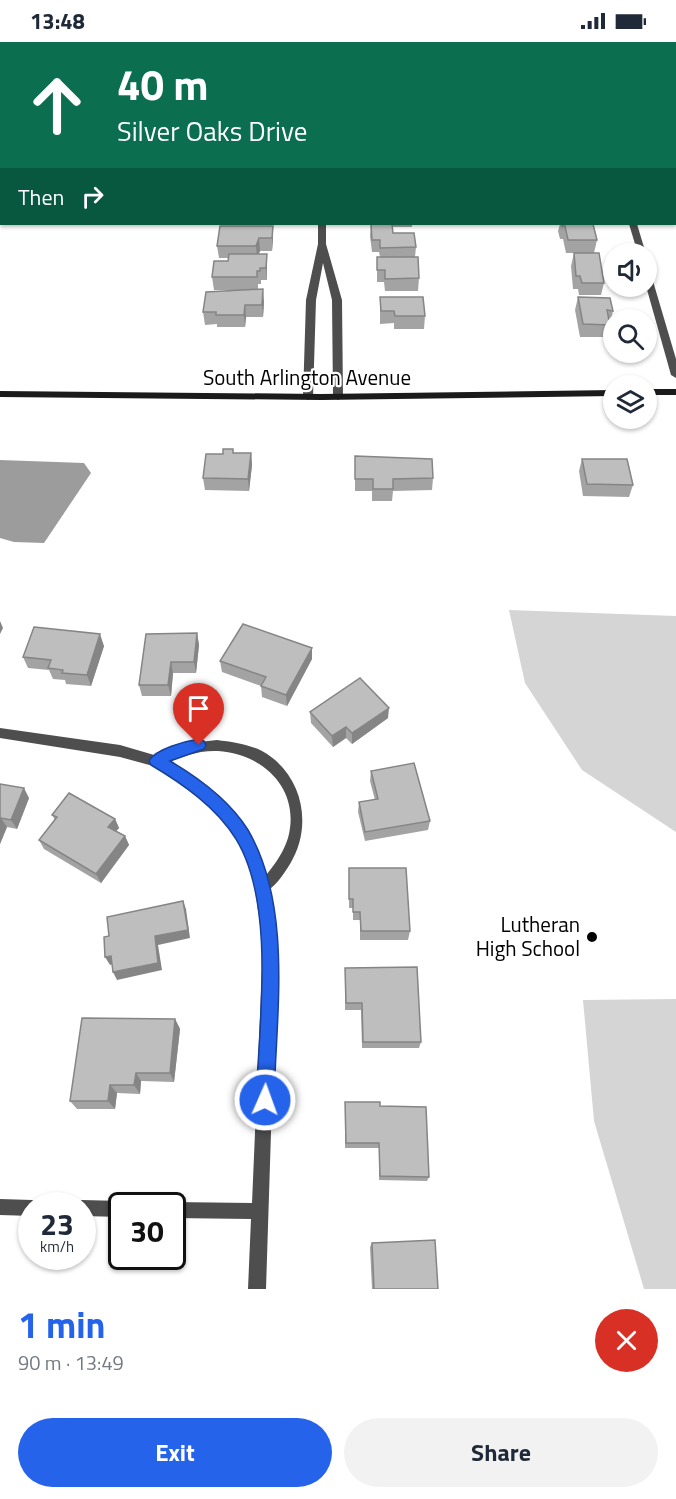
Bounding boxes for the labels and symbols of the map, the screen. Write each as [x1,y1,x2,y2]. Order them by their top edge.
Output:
street label: South Arlington Avenue [203,361,411,393]
pin [173,683,224,745]
place label: Lutheran High School [476,908,580,964]
marker: Lutheran High School [585,930,599,944]
position arrow [233,1068,297,1132]
speed limit sign: 30 [108,1192,186,1270]

